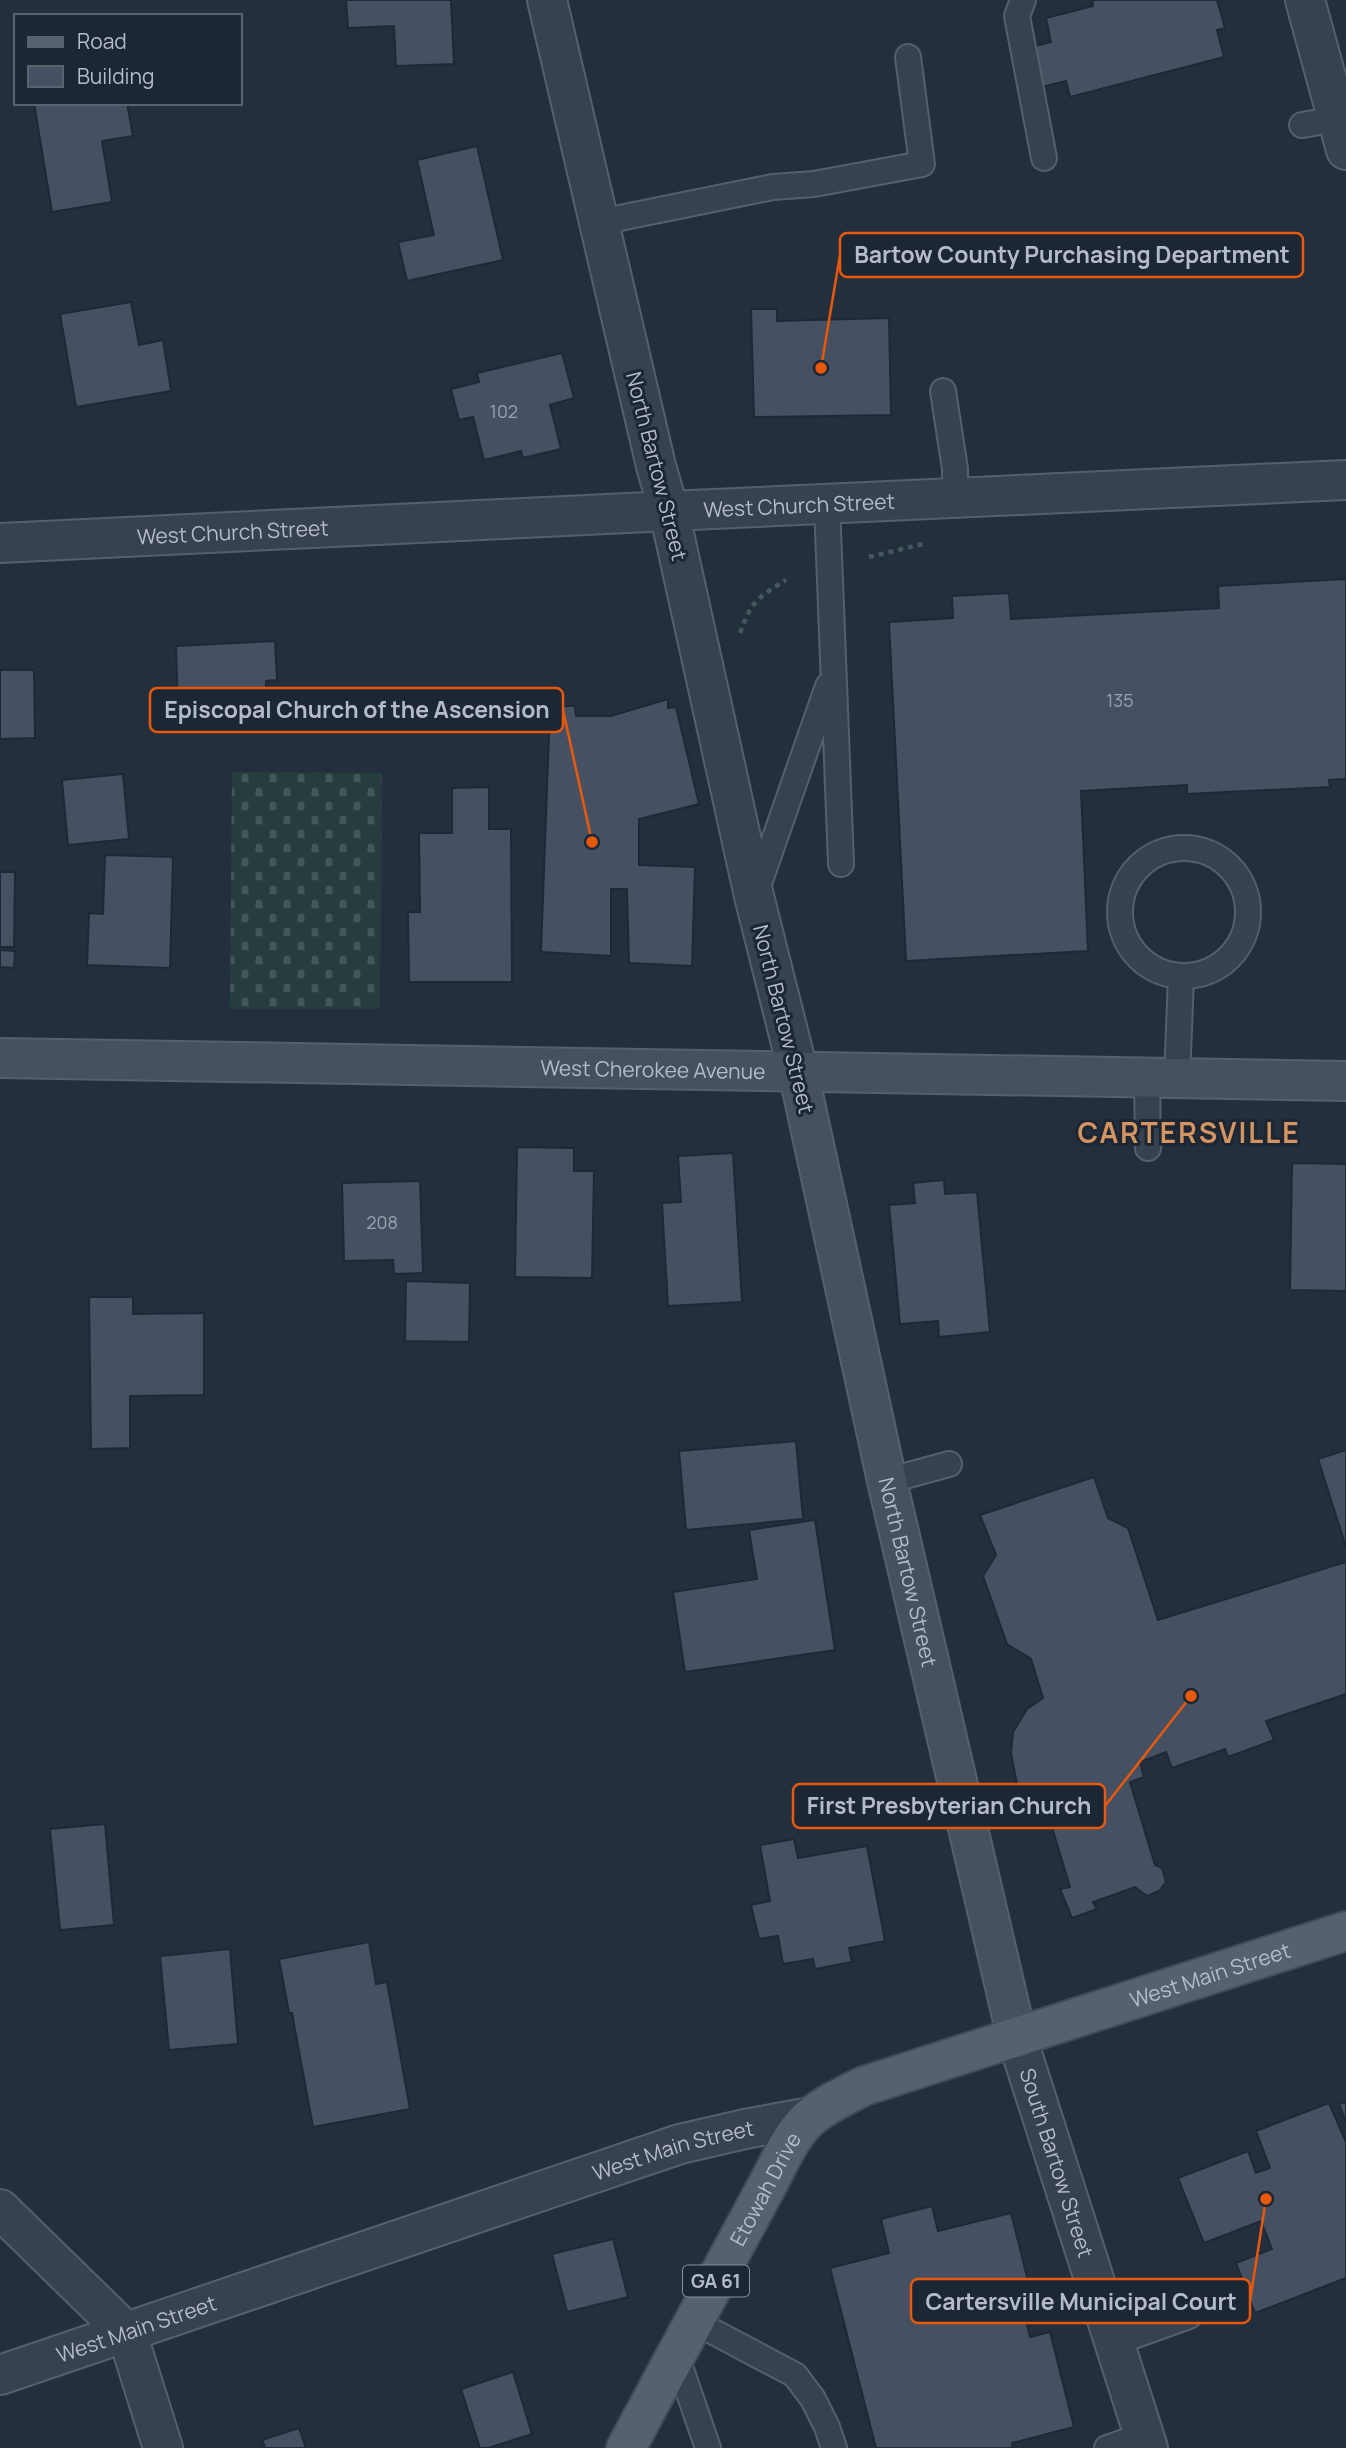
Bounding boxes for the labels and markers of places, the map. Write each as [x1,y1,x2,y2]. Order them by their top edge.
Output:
callout: Bartow County Purchasing Department [840,233,1303,277]
callout: Episcopal Church of the Ascension [150,688,563,732]
callout: First Presbyterian Church [793,1784,1105,1828]
callout: Cartersville Municipal Court [911,2279,1250,2323]

